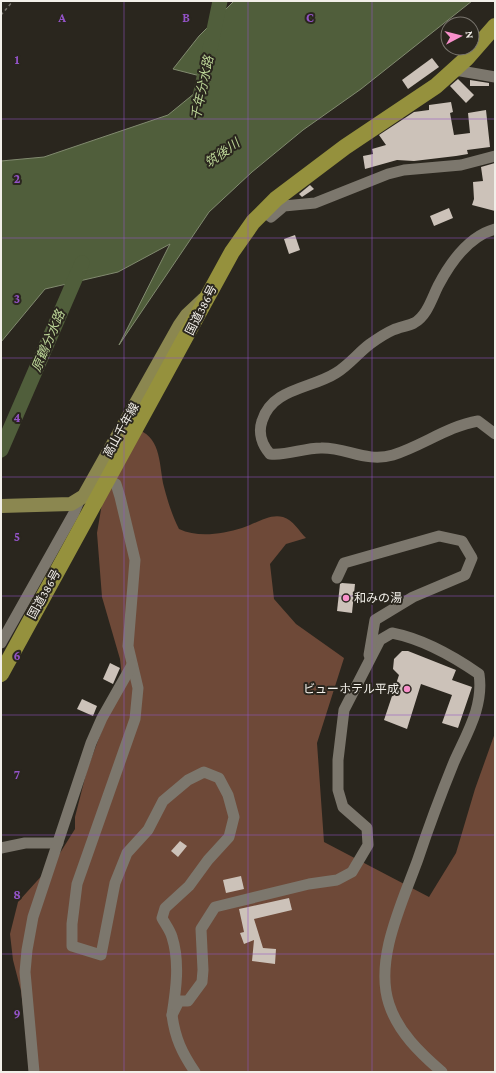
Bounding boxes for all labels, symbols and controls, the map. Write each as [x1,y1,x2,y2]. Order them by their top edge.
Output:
text: A [57,10,66,25]
text: B [182,10,190,25]
text: C [306,10,314,25]
north arrow [440,16,480,56]
text: N [464,30,476,40]
text: 1 [15,52,20,67]
water label: 千年分水路 [188,54,216,121]
water label: 筑後川 [202,134,244,171]
text: 2 [14,171,21,186]
street label: 国道386号 [182,283,220,337]
text: 3 [14,291,20,306]
water label: 原鶴分水路 [28,307,68,374]
street label: 高山千年線 [100,400,142,460]
text: 4 [13,410,21,425]
text: 5 [14,529,20,544]
street label: 国道386号 [25,567,63,621]
place label: 和みの湯 [354,591,402,605]
marker: 和みの湯 [341,593,351,603]
text: 6 [13,648,21,663]
place label: ビューホテル平成 [303,682,399,696]
marker: ビューホテル平成 [402,684,412,694]
text: 7 [14,767,20,782]
text: 8 [13,887,21,902]
text: 9 [13,1006,21,1021]

